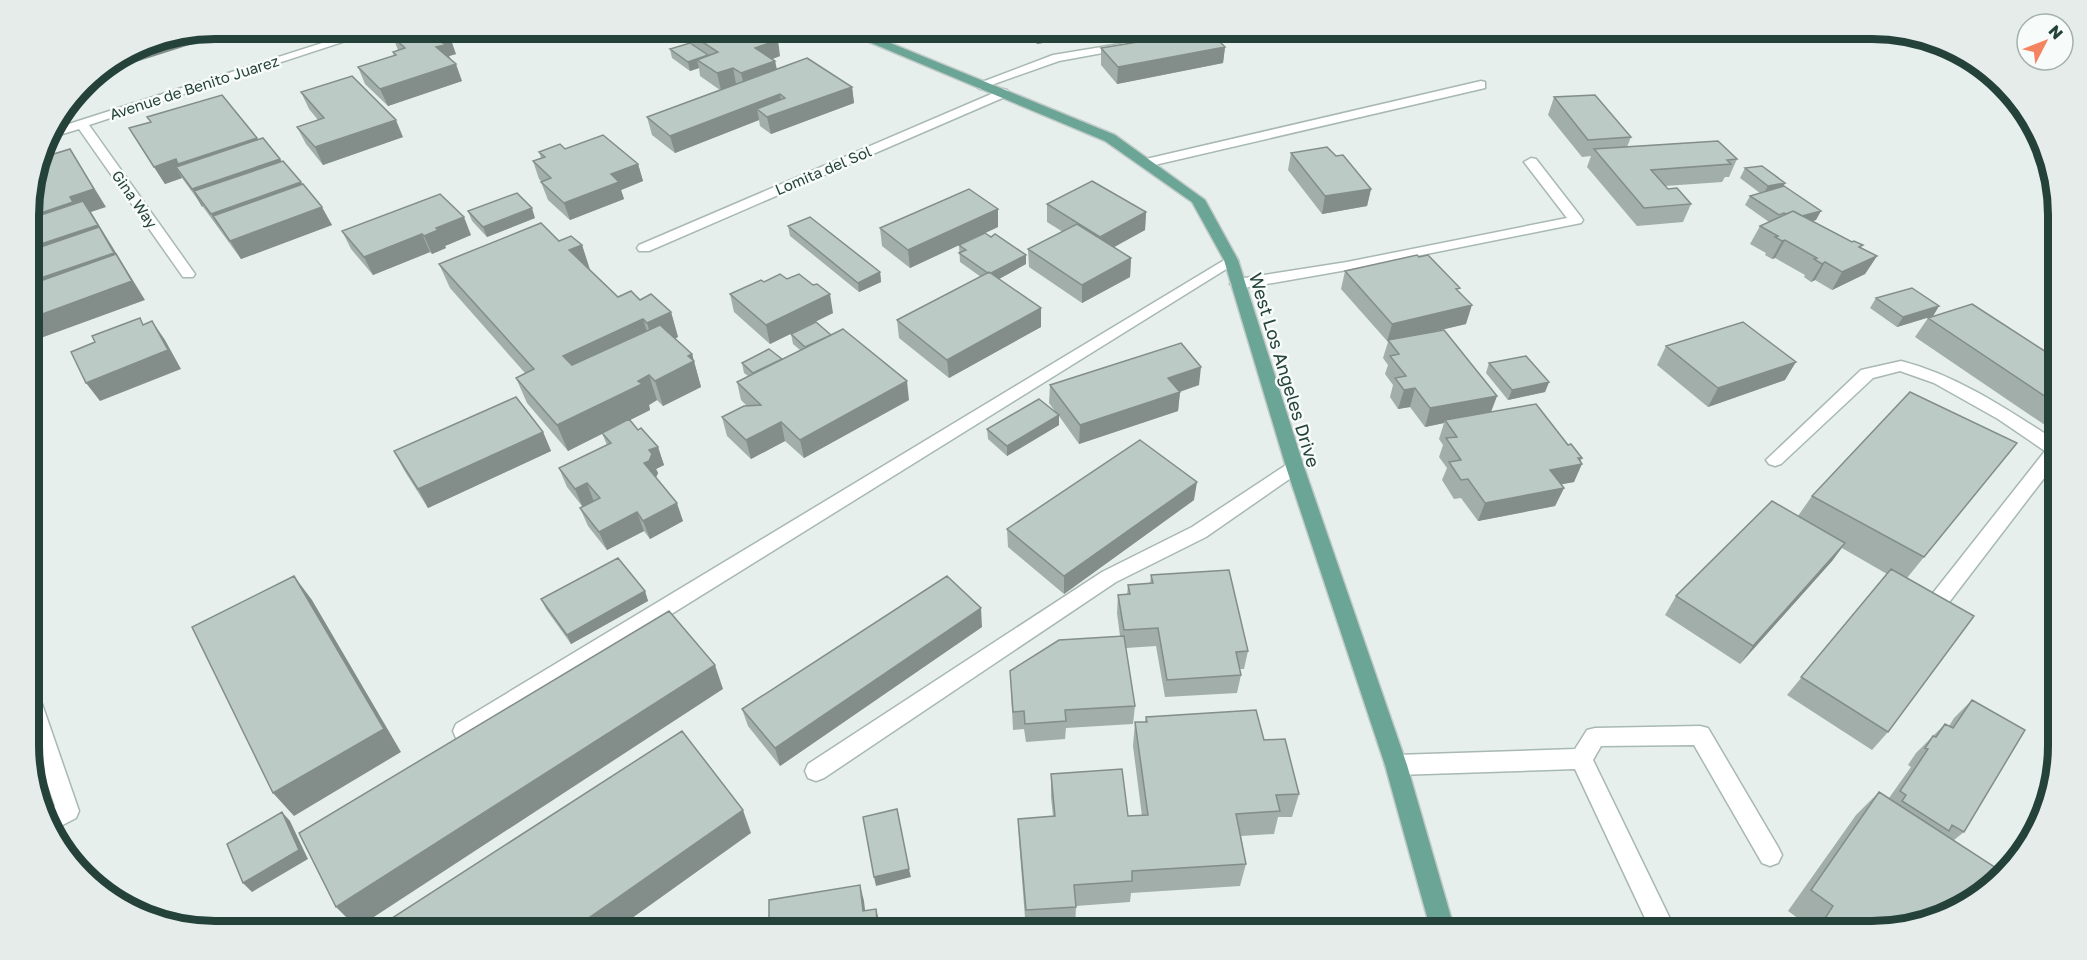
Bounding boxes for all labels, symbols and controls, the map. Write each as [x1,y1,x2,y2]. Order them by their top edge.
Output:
north arrow [2015,12,2075,72]
text: N [2045,21,2068,43]
street label: Avenue de Benito Juarez [107,51,281,123]
street label: Lomita del Sol [772,142,874,198]
street label: Gina Way [109,167,162,232]
street label: West Los Angeles Drive [1245,270,1325,470]

